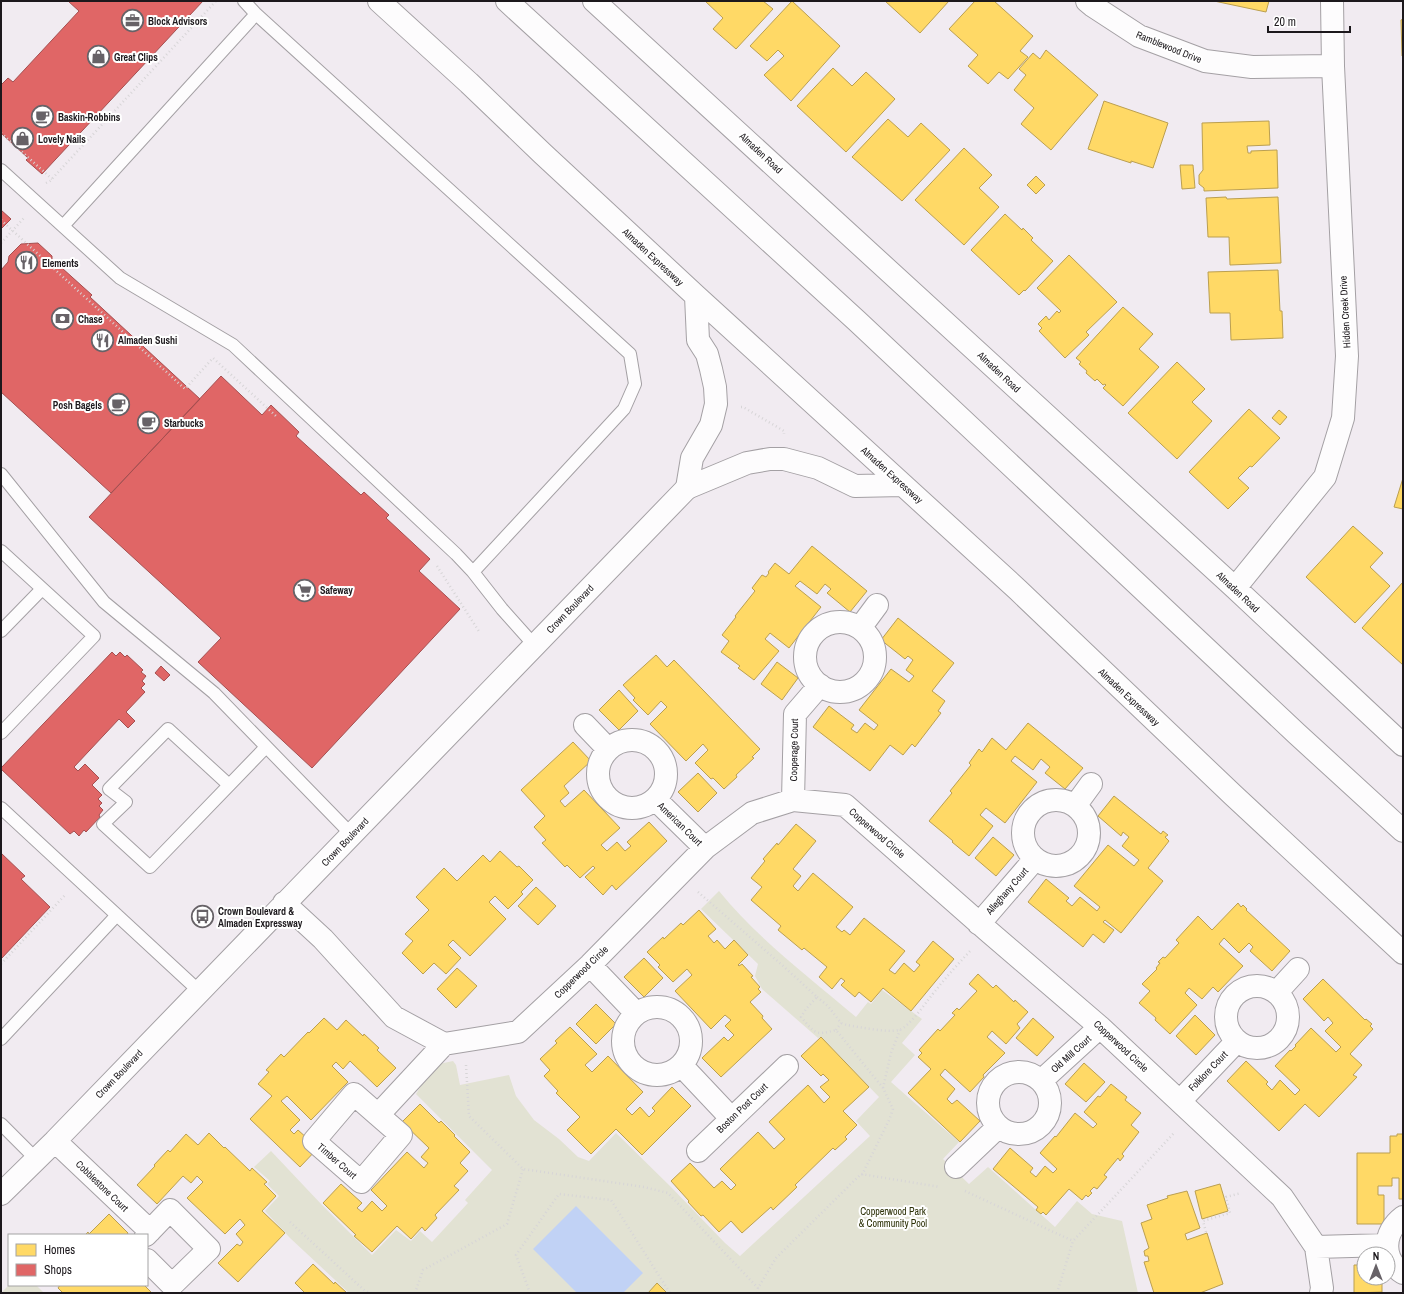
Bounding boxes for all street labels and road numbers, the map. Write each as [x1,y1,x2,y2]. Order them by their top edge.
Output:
street label: Ramblewood Drive [1134,28,1204,66]
street label: Almaden Road [736,129,785,176]
street label: Almaden Expressway [619,225,687,289]
street label: Hidden Creek Drive [1337,275,1353,349]
street label: Almaden Road [974,348,1023,395]
street label: Almaden Expressway [858,443,926,507]
street label: Almaden Road [1213,568,1262,615]
street label: Crown Boulevard [543,582,597,636]
street label: Almaden Expressway [1095,665,1163,729]
street label: Cooperage Court [787,718,801,782]
street label: American Court [654,799,706,849]
street label: Copperwood Circle [846,805,908,861]
street label: Crown Boulevard [318,815,372,869]
street label: Alleghany Court [982,864,1032,918]
street label: Copperwood Circle [551,943,611,1001]
street label: Copperwood Circle [1091,1017,1151,1075]
street label: Old Mill Court [1048,1032,1095,1076]
street label: Crown Boulevard [92,1047,146,1101]
street label: Folklore Court [1186,1048,1231,1094]
street label: Boston Post Court [714,1080,771,1136]
street label: Timber Court [315,1140,360,1182]
street label: Cobblestone Court [73,1158,132,1215]

